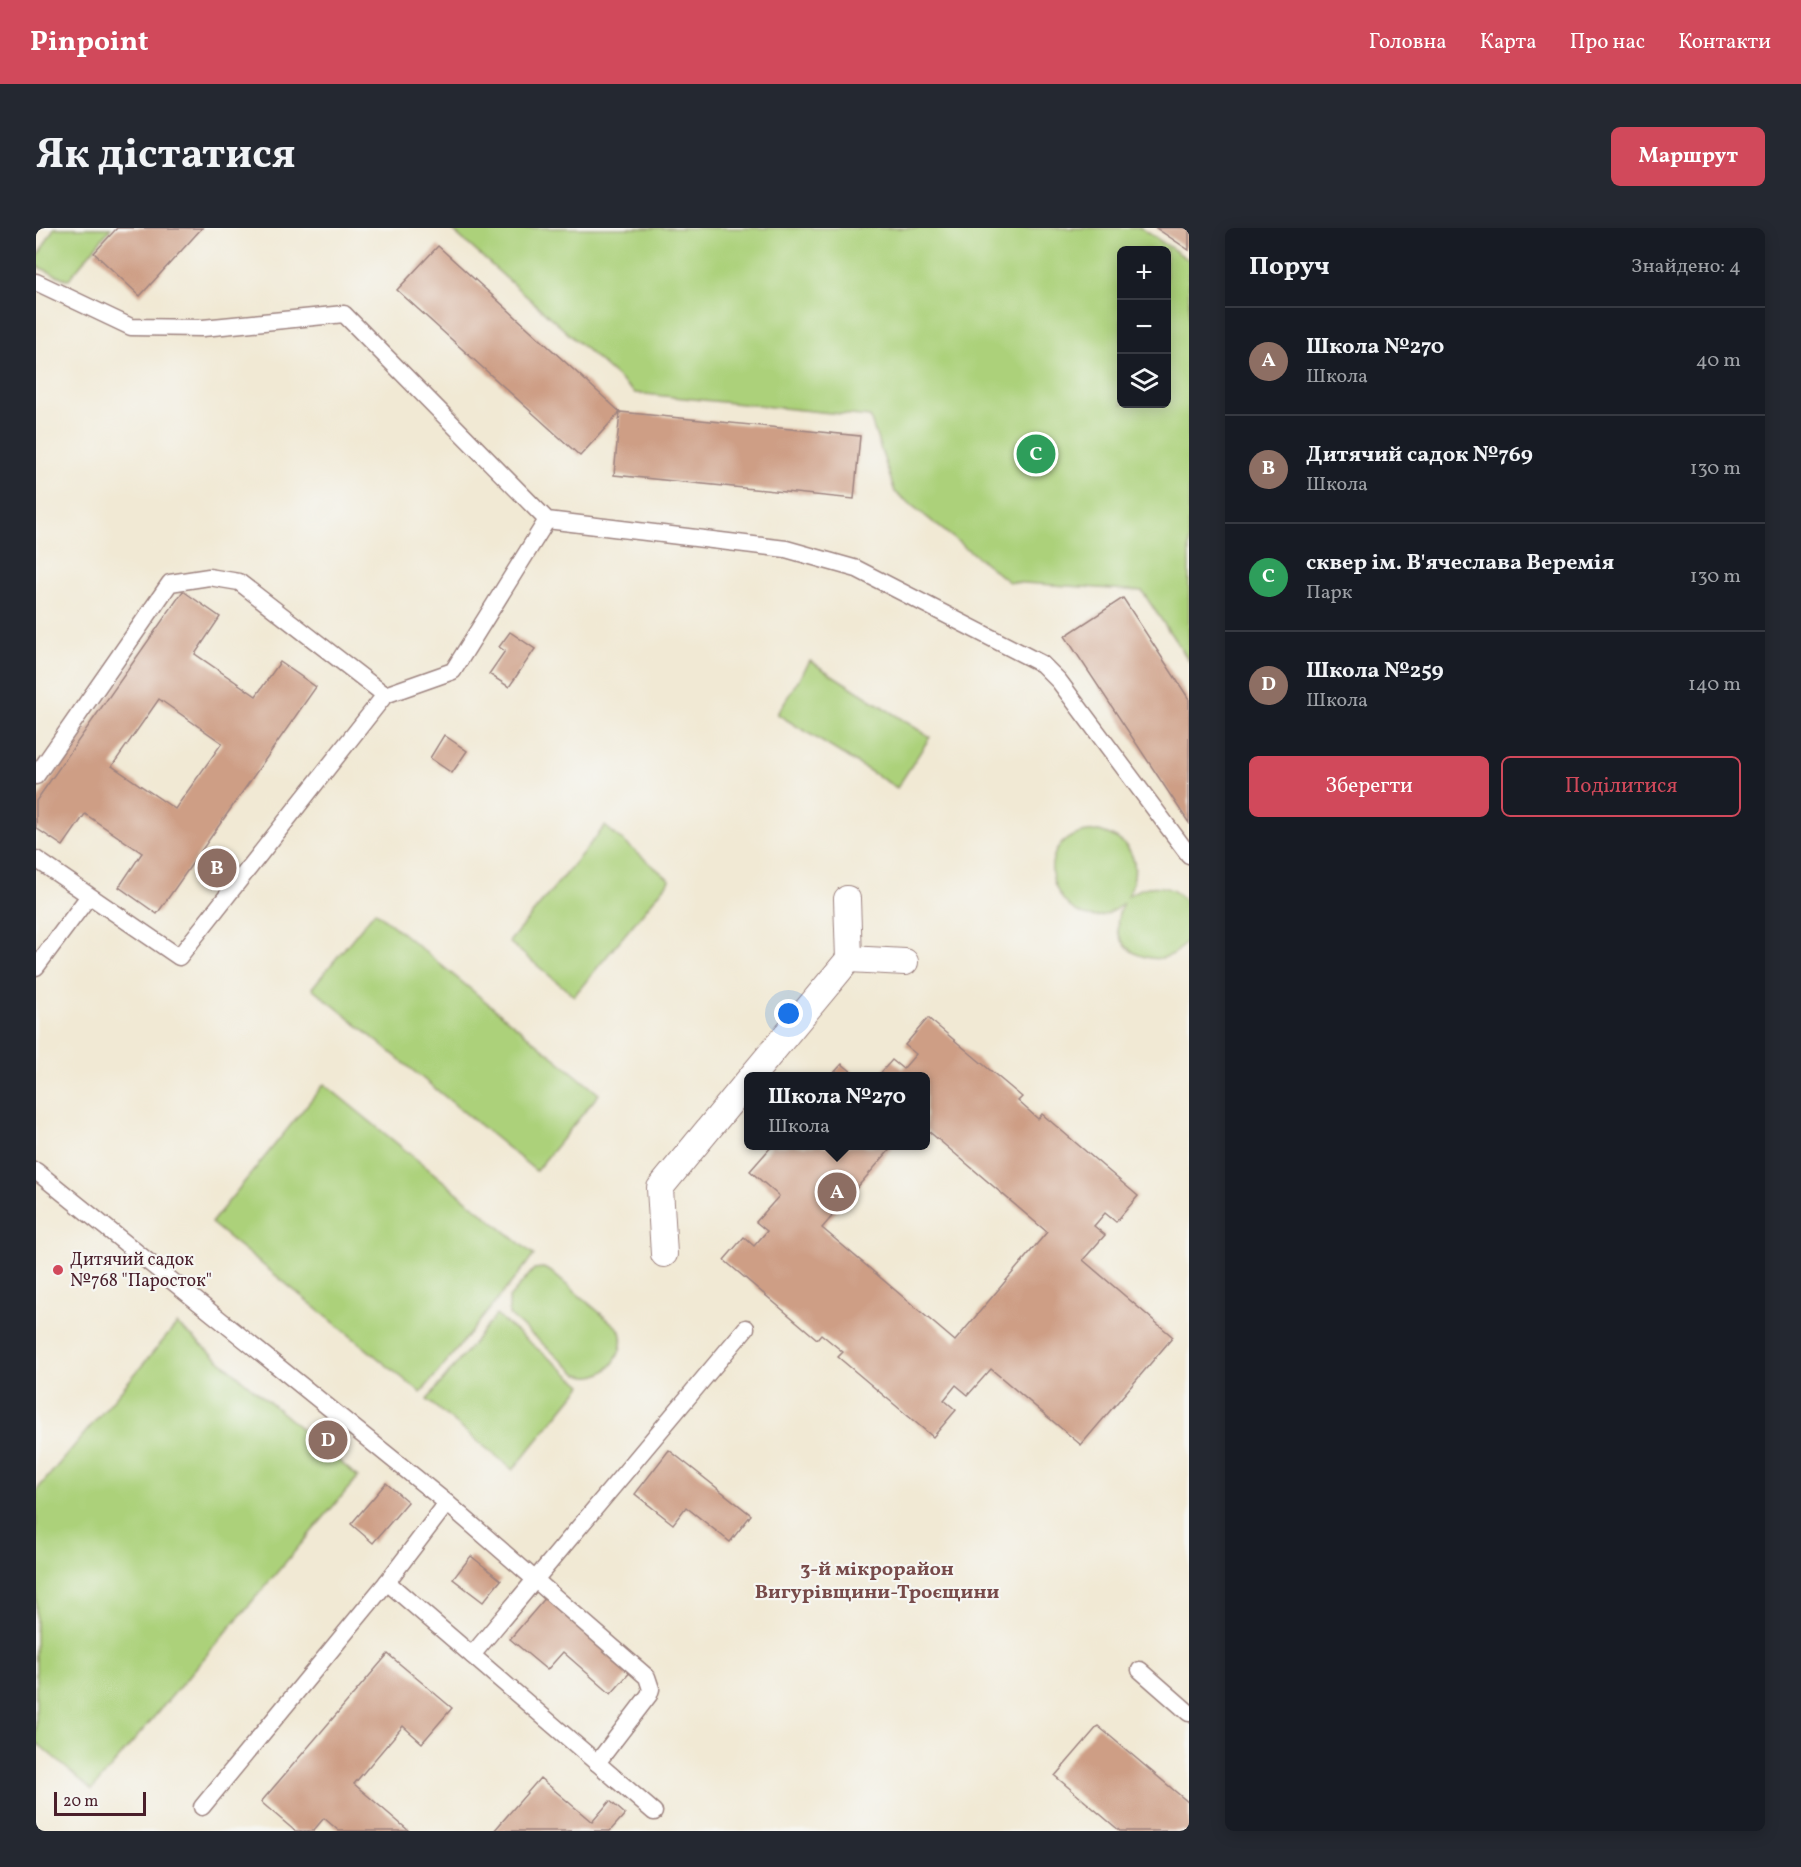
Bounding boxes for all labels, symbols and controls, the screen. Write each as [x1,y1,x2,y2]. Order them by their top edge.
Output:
text: Pinpoint [30,23,148,62]
text: Головна [1369,28,1447,57]
text: Карта [1480,28,1537,57]
text: Про нас [1570,28,1645,57]
text: Контакти [1678,28,1771,57]
text: Як дістатися [36,127,296,186]
button: Маршрут [1611,127,1765,186]
map controls [1117,246,1171,408]
button: + [1117,246,1171,300]
text: Поруч [1249,249,1330,285]
text: Знайдено: 4 [1631,253,1741,281]
button: − [1117,300,1171,354]
text: Школа №270 [1306,332,1444,363]
text: A [1261,347,1276,375]
text: 40 m [1696,347,1741,375]
button: layers [1117,354,1171,408]
text: Школа [1306,363,1368,391]
pin: C [1016,432,1056,476]
text: Дитячий садок №769 [1306,440,1533,471]
text: B [1262,455,1275,483]
text: 130 m [1690,455,1741,483]
text: Школа [1306,471,1368,499]
text: сквер ім. В'ячеслава Веремія [1306,548,1614,579]
text: C [1262,563,1275,591]
text: 130 m [1690,563,1741,591]
text: Парк [1306,579,1352,607]
text: Школа №259 [1306,656,1444,687]
text: D [1261,671,1276,699]
text: 140 m [1688,671,1741,699]
text: Школа [1306,687,1368,715]
button: Зберегти [1249,756,1489,817]
button: Поділитися [1501,756,1741,817]
pin: B [198,846,237,890]
your location [774,999,803,1028]
popup [744,1072,930,1150]
text: Школа №270 [768,1082,906,1113]
text: Школа [768,1113,830,1141]
pin: A [818,1170,856,1214]
place label: Дитячий садок №768 "Паросток" [70,1248,212,1294]
marker: Дитячий садок №768 "Паросток" [51,1263,65,1277]
pin: D [308,1418,348,1462]
district label: 3-й мікрорайон Вигурівщини-Троєщини [755,1556,999,1607]
scale bar [54,1789,146,1816]
text: 20 m [63,1791,98,1813]

